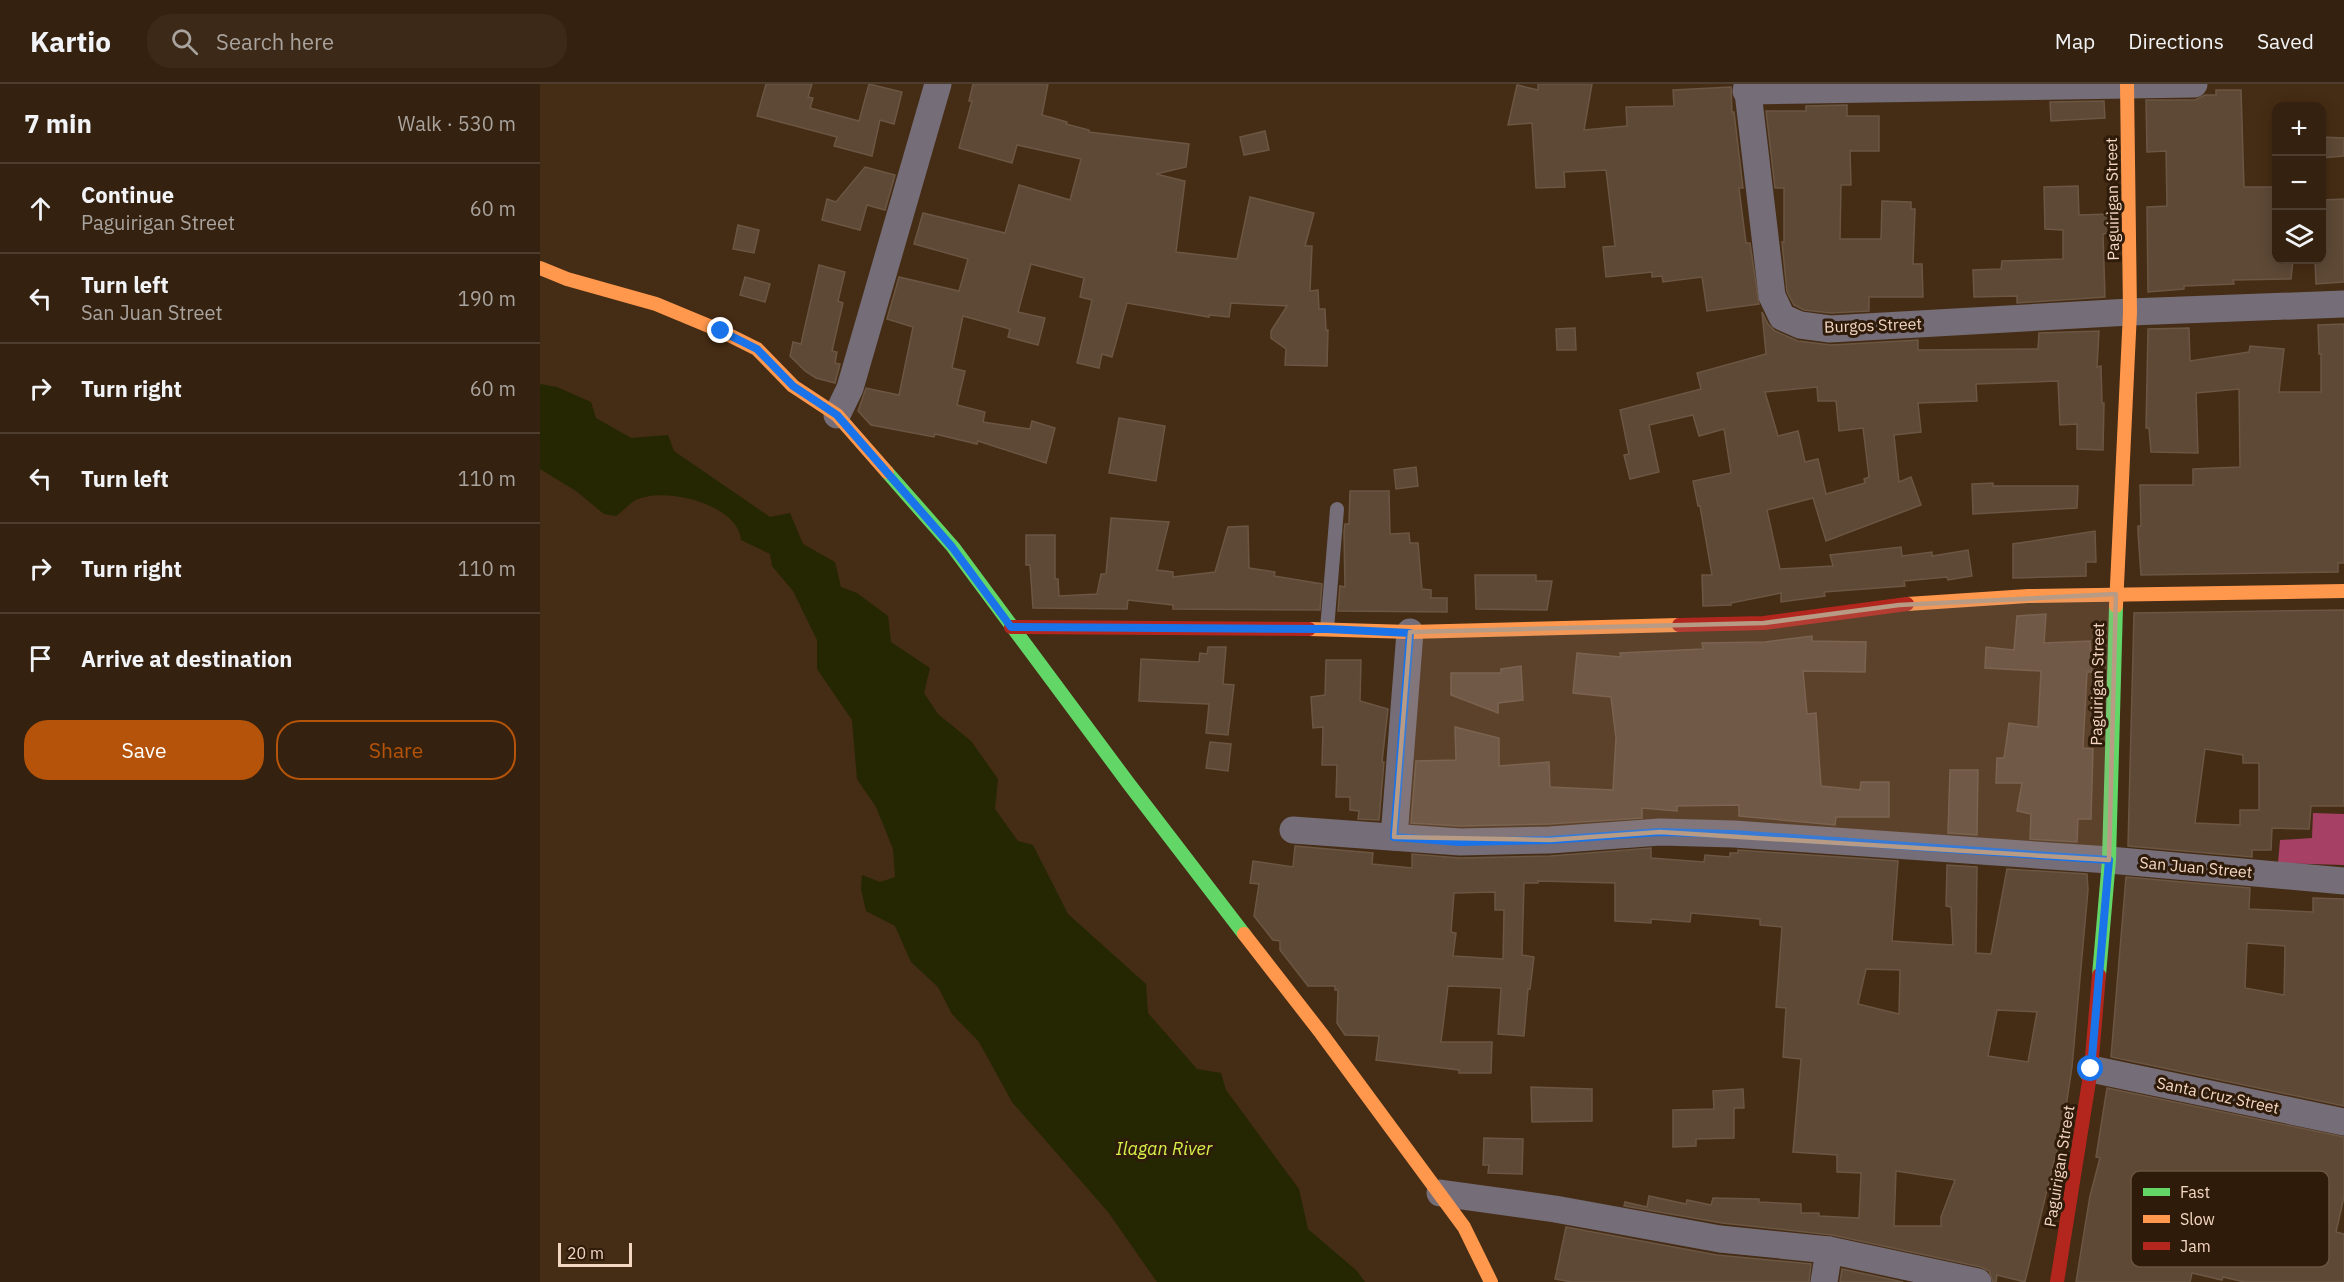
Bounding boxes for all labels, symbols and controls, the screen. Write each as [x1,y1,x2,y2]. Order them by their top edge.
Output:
search box [147,14,567,68]
text: Kartio [30,23,111,60]
icon: search [168,25,201,58]
text: Search here [216,27,334,56]
text: Map [2055,27,2095,55]
text: Directions [2128,27,2224,55]
text: Saved [2257,27,2314,55]
map controls [2272,102,2326,264]
button: + [2272,102,2326,156]
text: 7 min [24,106,92,140]
text: Walk · 530 m [398,110,516,137]
street label: Paguirigan Street [2101,137,2123,261]
button: − [2272,156,2326,210]
text: Continue [81,180,174,209]
icon: ahead [24,192,57,225]
text: 60 m [470,195,516,222]
text: Paguirigan Street [81,209,235,236]
button: layers [2272,210,2326,264]
text: Turn left [81,270,169,299]
icon: left [24,282,57,315]
text: 190 m [458,285,516,312]
text: San Juan Street [81,299,223,326]
street label: Burgos Street [1824,313,1922,337]
route end [707,317,733,343]
icon: right [24,372,57,405]
text: Turn right [81,374,182,403]
text: 60 m [470,375,516,402]
icon: left [24,462,57,495]
text: Turn left [81,464,169,493]
text: 110 m [458,465,516,492]
icon: right [24,552,57,585]
text: Turn right [81,554,182,583]
text: 110 m [458,555,516,582]
street label: Paguirigan Street [2086,622,2108,746]
icon: arrive [24,642,57,675]
text: Arrive at destination [81,644,292,673]
button: Save [24,720,264,780]
button: Share [276,720,516,780]
street label: San Juan Street [2139,852,2253,882]
route start [2077,1055,2103,1081]
street label: Santa Cruz Street [2155,1072,2281,1118]
street label: Paguirigan Street [2039,1104,2079,1228]
water label: Ilagan River [1116,1137,1213,1160]
legend [2131,1171,2329,1267]
text: Fast [2180,1182,2210,1202]
text: Slow [2180,1209,2215,1229]
text: Jam [2180,1236,2211,1256]
scale bar [558,1240,632,1268]
text: 20 m [567,1243,604,1263]

